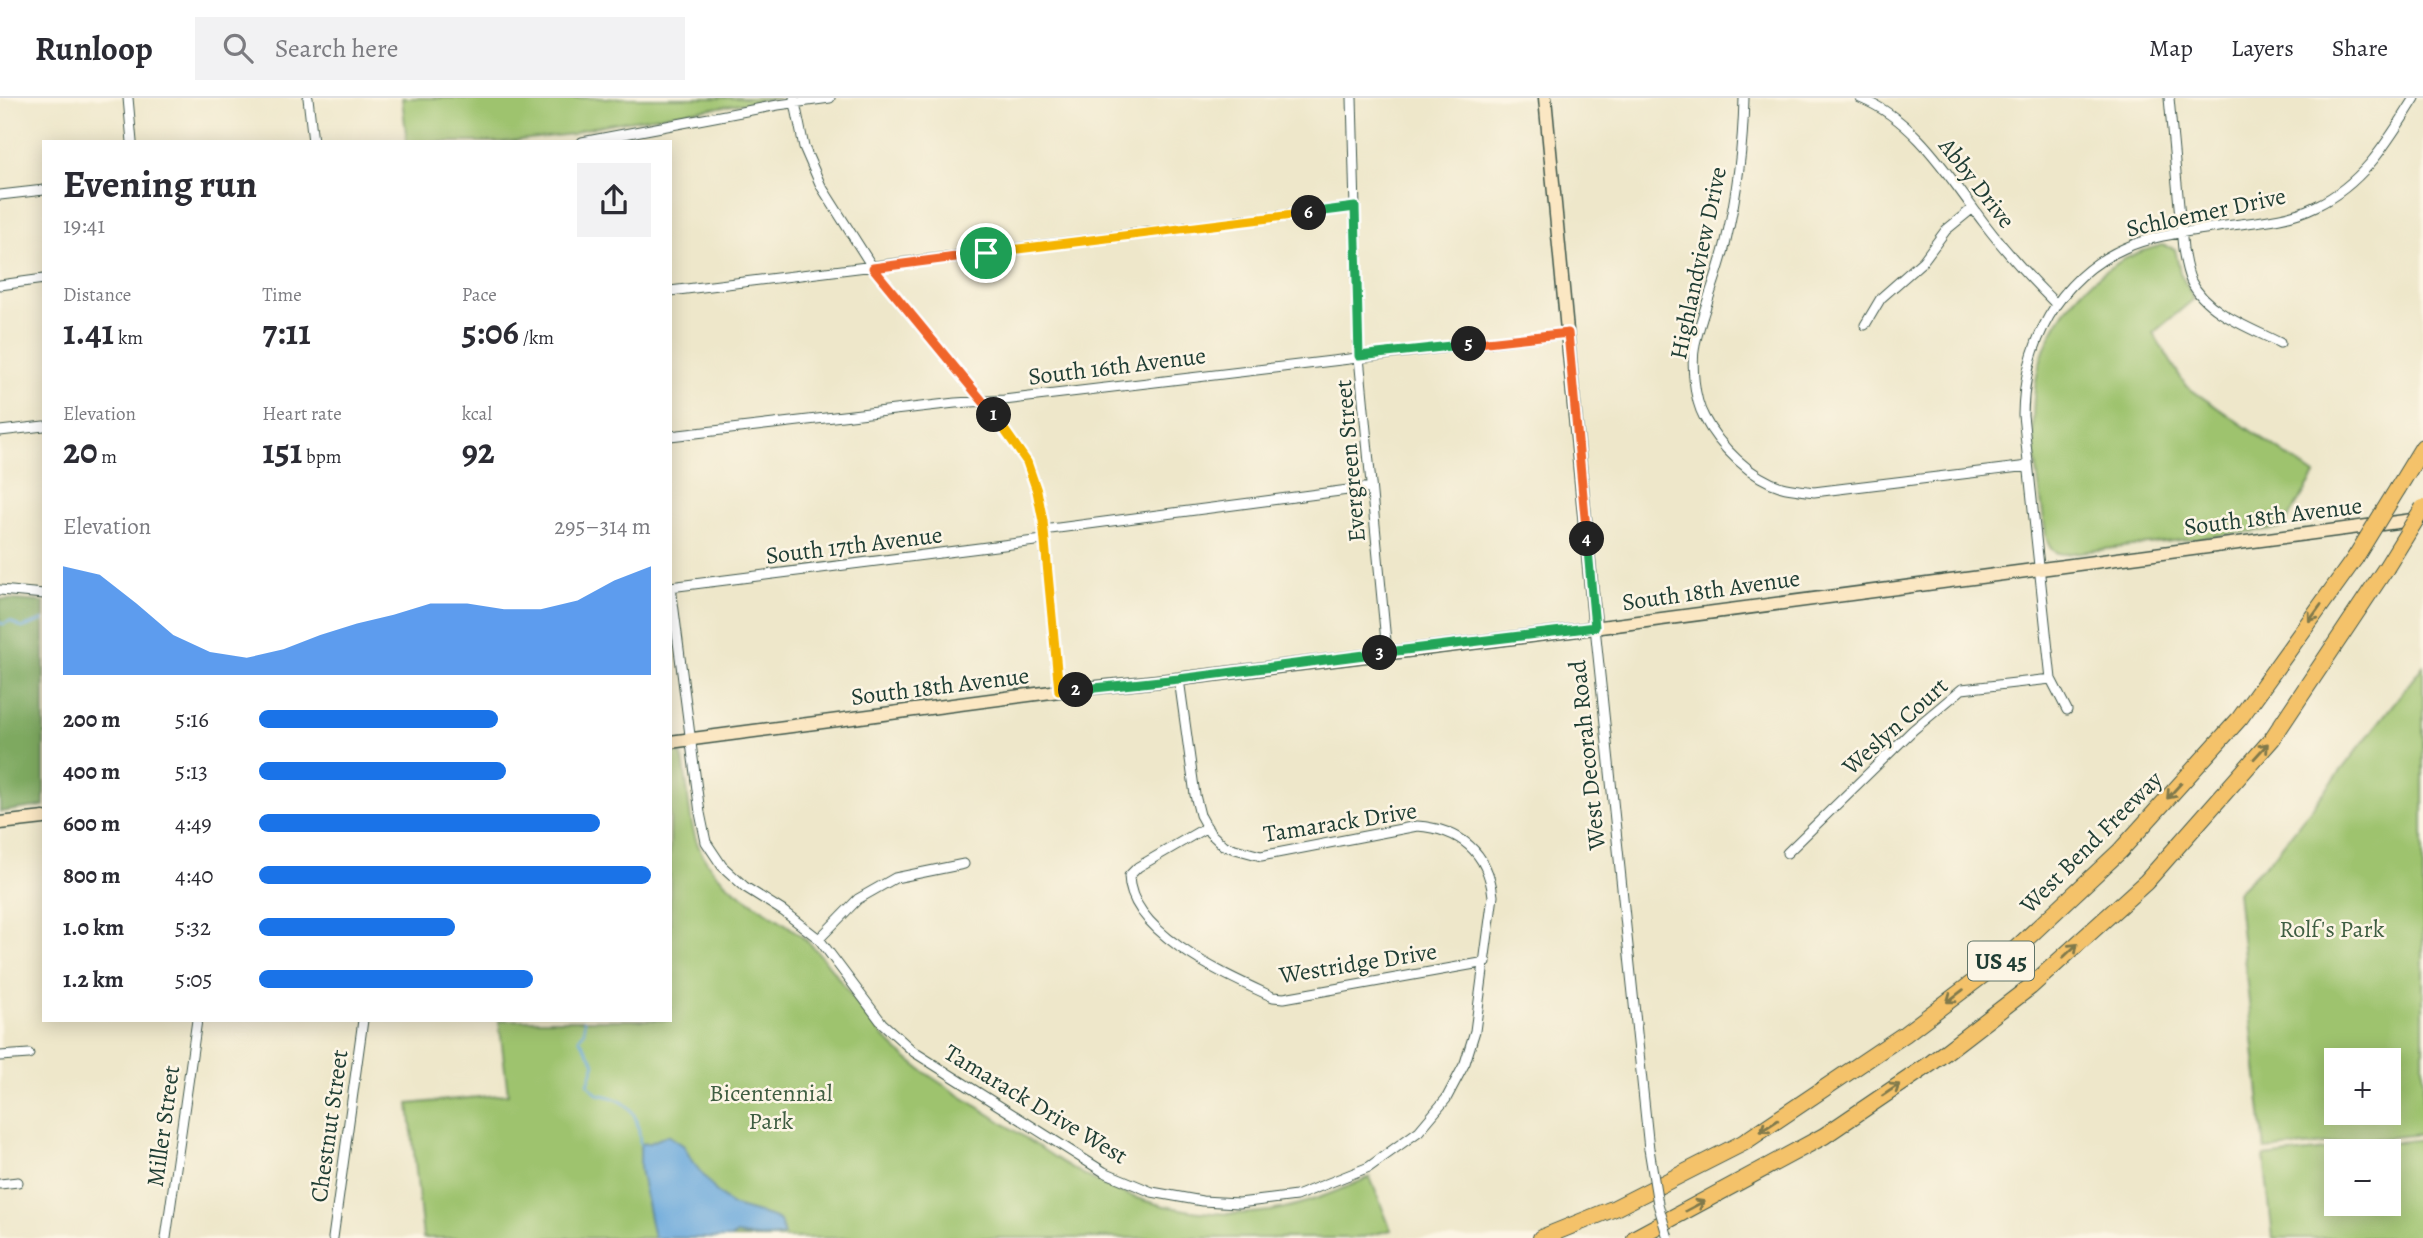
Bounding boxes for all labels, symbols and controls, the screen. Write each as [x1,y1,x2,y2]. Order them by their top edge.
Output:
search box [195,17,685,80]
text: Runloop [35,26,153,71]
icon: search [219,29,257,67]
text: Search here [275,31,398,66]
text: Map [2149,32,2193,64]
text: Layers [2231,32,2294,64]
text: Share [2332,32,2388,64]
street label: Abby Drive [1931,130,2023,235]
text: Evening run [63,158,257,210]
button: share [577,163,651,237]
street label: Highlandview Drive [1662,164,1734,362]
street label: Schloemer Drive [2123,179,2289,245]
pin: 6 [1292,195,1326,230]
text: 6 [1304,199,1313,225]
text: 19:41 [63,210,105,241]
pin [956,223,1016,283]
icon: arrive [967,234,1005,272]
text: Distance [63,282,131,308]
text: Time [262,282,302,308]
text: Pace [462,282,497,308]
text: 1.41 [63,308,114,356]
text: 7:11 [262,308,311,356]
text: 5:06 [462,308,519,356]
text: km [114,325,143,351]
text: /km [519,325,554,351]
pin: 5 [1452,327,1486,362]
text: 5 [1464,330,1473,356]
street label: South 16th Avenue [1026,339,1208,393]
street label: Evergreen Street [1327,378,1373,544]
pin: 1 [976,398,1012,432]
text: Elevation [63,401,136,427]
text: Heart rate [262,401,342,427]
text: kcal [462,401,492,427]
text: 1 [990,401,997,427]
text: 20 [63,427,98,475]
text: 151 [262,427,302,475]
text: 92 [462,427,495,475]
text: m [98,444,117,470]
text: bpm [302,444,342,470]
street label: South 18th Avenue [2182,489,2364,543]
text: Elevation [63,511,151,542]
text: 295–314 m [554,511,651,542]
street label: South 17th Avenue [764,518,944,572]
pin: 4 [1570,522,1604,556]
text: 4 [1582,525,1591,551]
street label: South 18th Avenue [1620,562,1802,618]
one-way arrow [2308,603,2323,622]
pin: 3 [1362,636,1398,670]
text: 3 [1375,639,1384,665]
street label: West Decorah Road [1561,658,1613,853]
street label: South 18th Avenue [849,659,1031,713]
street label: Weslyn Court [1834,670,1955,783]
pin: 2 [1058,672,1094,708]
text: 2 [1071,676,1080,702]
text: 200 m [63,704,121,735]
text: 5:16 [175,704,209,735]
one-way arrow [2253,743,2269,761]
text: 400 m [63,756,120,787]
text: 5:13 [175,756,208,787]
street label: West Bend Freeway [2012,763,2170,921]
one-way arrow [2166,782,2182,800]
street label: Tamarack Drive [1261,794,1419,850]
text: 600 m [63,808,120,839]
text: 4:49 [175,808,212,839]
text: 800 m [63,860,120,891]
text: 4:40 [175,860,214,891]
text: 1.0 km [63,912,124,943]
text: 5:32 [175,912,211,943]
park label: Rolf's Park [2279,913,2385,945]
street label: Westridge Drive [1276,935,1439,991]
road number: US 45 [1968,942,2034,981]
one-way arrow [2061,943,2079,959]
text: 1.2 km [63,964,124,995]
text: 5:05 [175,964,213,995]
one-way arrow [1946,989,1965,1004]
street label: Tamarack Drive West [938,1037,1134,1172]
street label: Chestnut Street [302,1047,356,1204]
map controls [2324,1048,2401,1216]
button: + [2324,1048,2401,1125]
street label: Miller Street [139,1063,187,1189]
park label: Bicentennial Park [709,1077,833,1137]
one-way arrow [1880,1083,1900,1097]
one-way arrow [1759,1120,1779,1134]
button: − [2324,1139,2401,1216]
one-way arrow [1684,1199,1705,1212]

